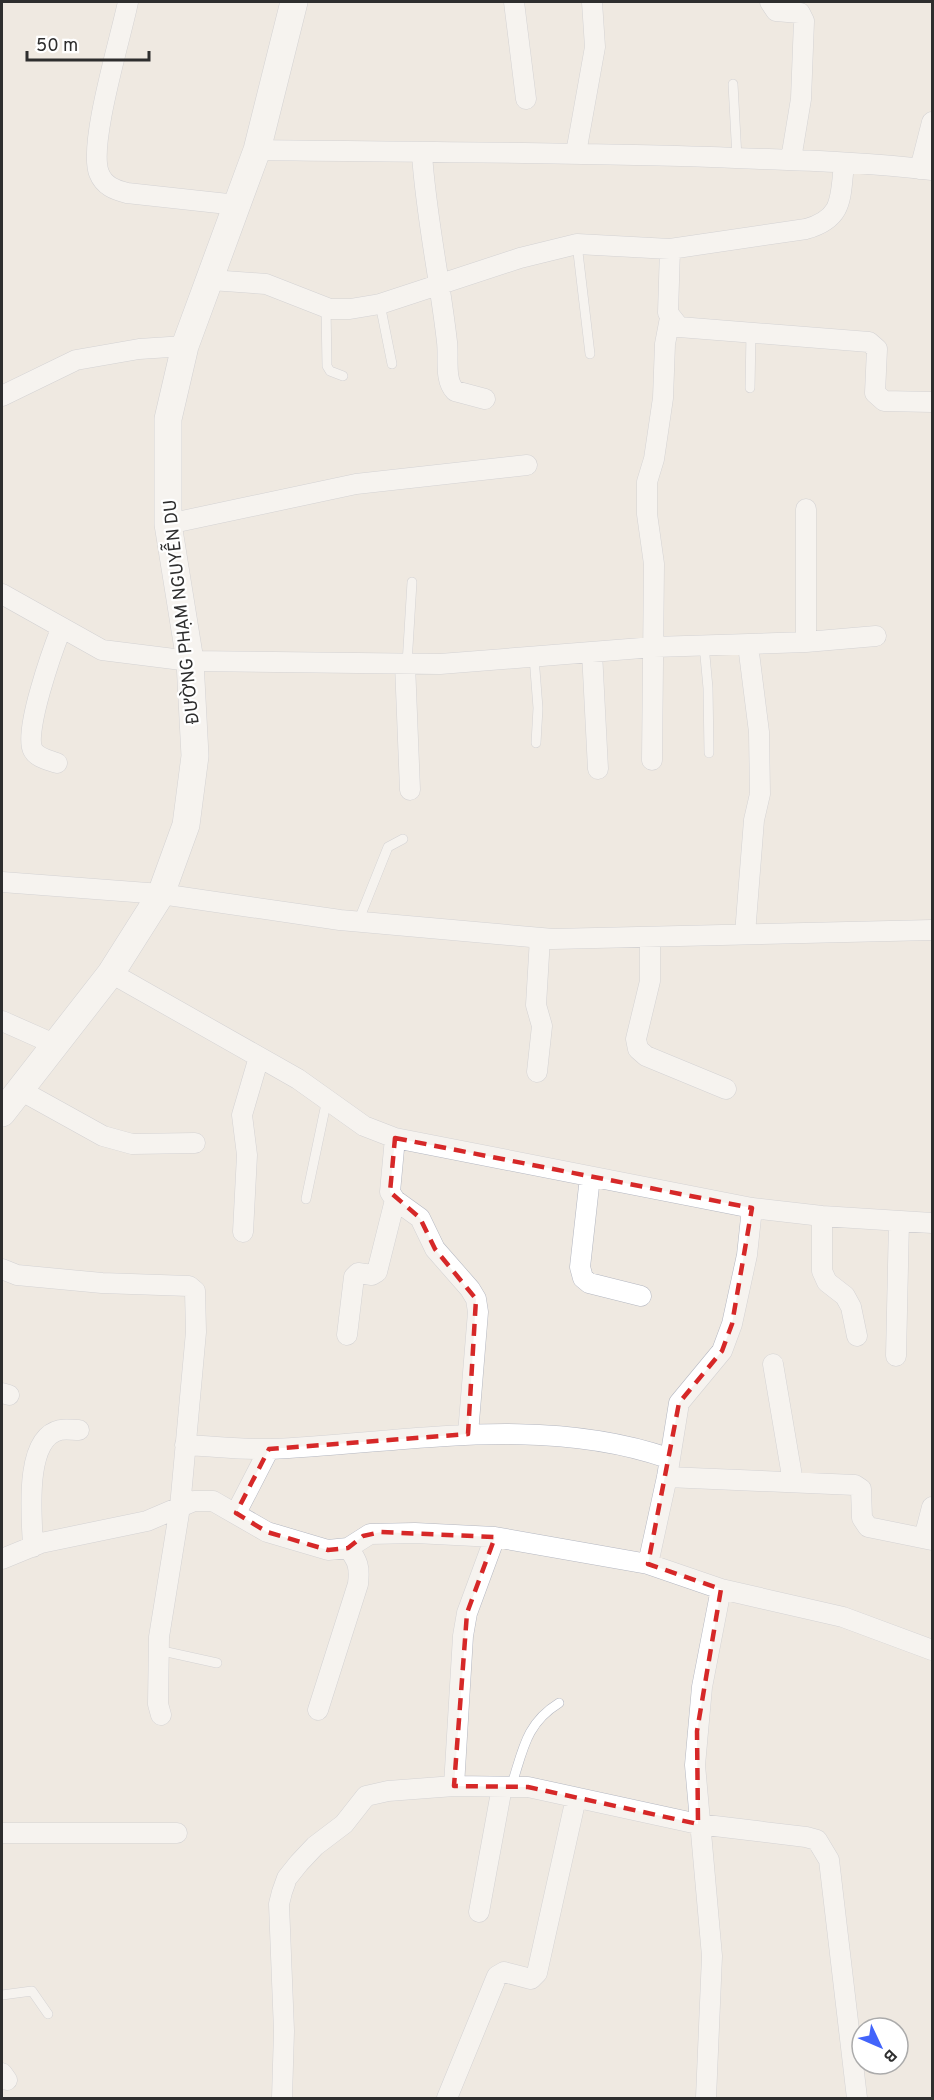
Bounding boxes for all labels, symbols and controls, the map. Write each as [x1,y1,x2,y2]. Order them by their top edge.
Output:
scale bar [27,24,148,62]
text: 50 m [36,35,78,58]
street label: ĐƯỜNG PHẠM NGUYỄN DU [154,498,206,726]
north arrow [850,2016,910,2076]
text: B [878,2044,900,2066]

